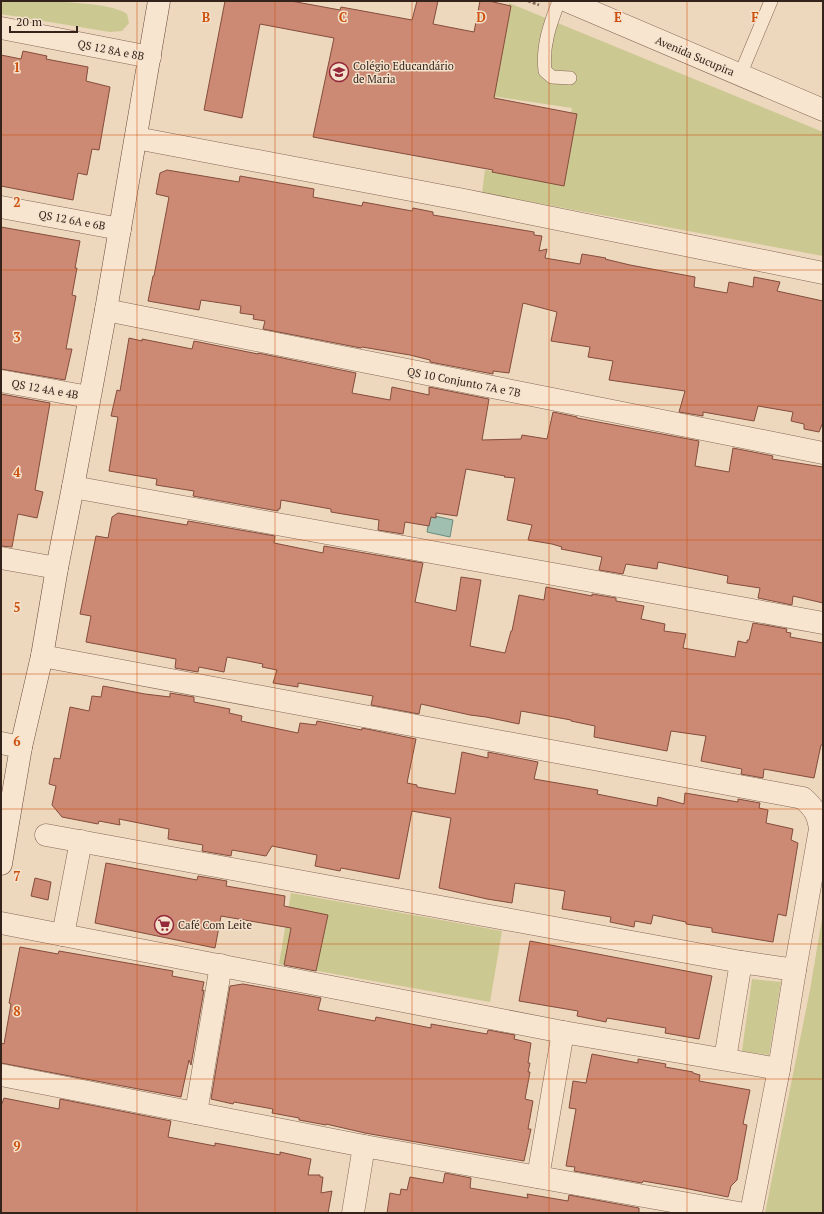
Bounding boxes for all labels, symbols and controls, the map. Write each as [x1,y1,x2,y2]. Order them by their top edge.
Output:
scale bar [10,8,77,34]
text: B [202,8,210,26]
text: C [339,8,347,26]
text: D [476,8,486,26]
text: E [614,8,622,26]
text: F [751,8,759,26]
text: 20 m [16,14,43,29]
street label: Avenida Sucupira [653,33,737,79]
street label: QS 12 8A e 8B [76,37,146,63]
text: 1 [13,58,21,76]
place label: Colégio Educandário de Maria [353,59,454,86]
school or university icon: Colégio Educandário de Maria [328,61,350,83]
text: 2 [13,193,21,211]
street label: QS 12 6A e 6B [37,207,107,233]
text: 3 [13,328,21,346]
street label: QS 10 Conjunto 7A e 7B [406,364,522,400]
street label: QS 12 4A e 4B [10,376,80,402]
text: 4 [13,463,21,481]
text: 5 [13,598,21,616]
text: 6 [13,732,21,750]
text: 7 [13,867,21,885]
supermarket icon: Café Com Leite [153,914,175,936]
place label: Café Com Leite [178,918,252,932]
text: 8 [13,1002,21,1020]
text: 9 [13,1137,21,1155]

